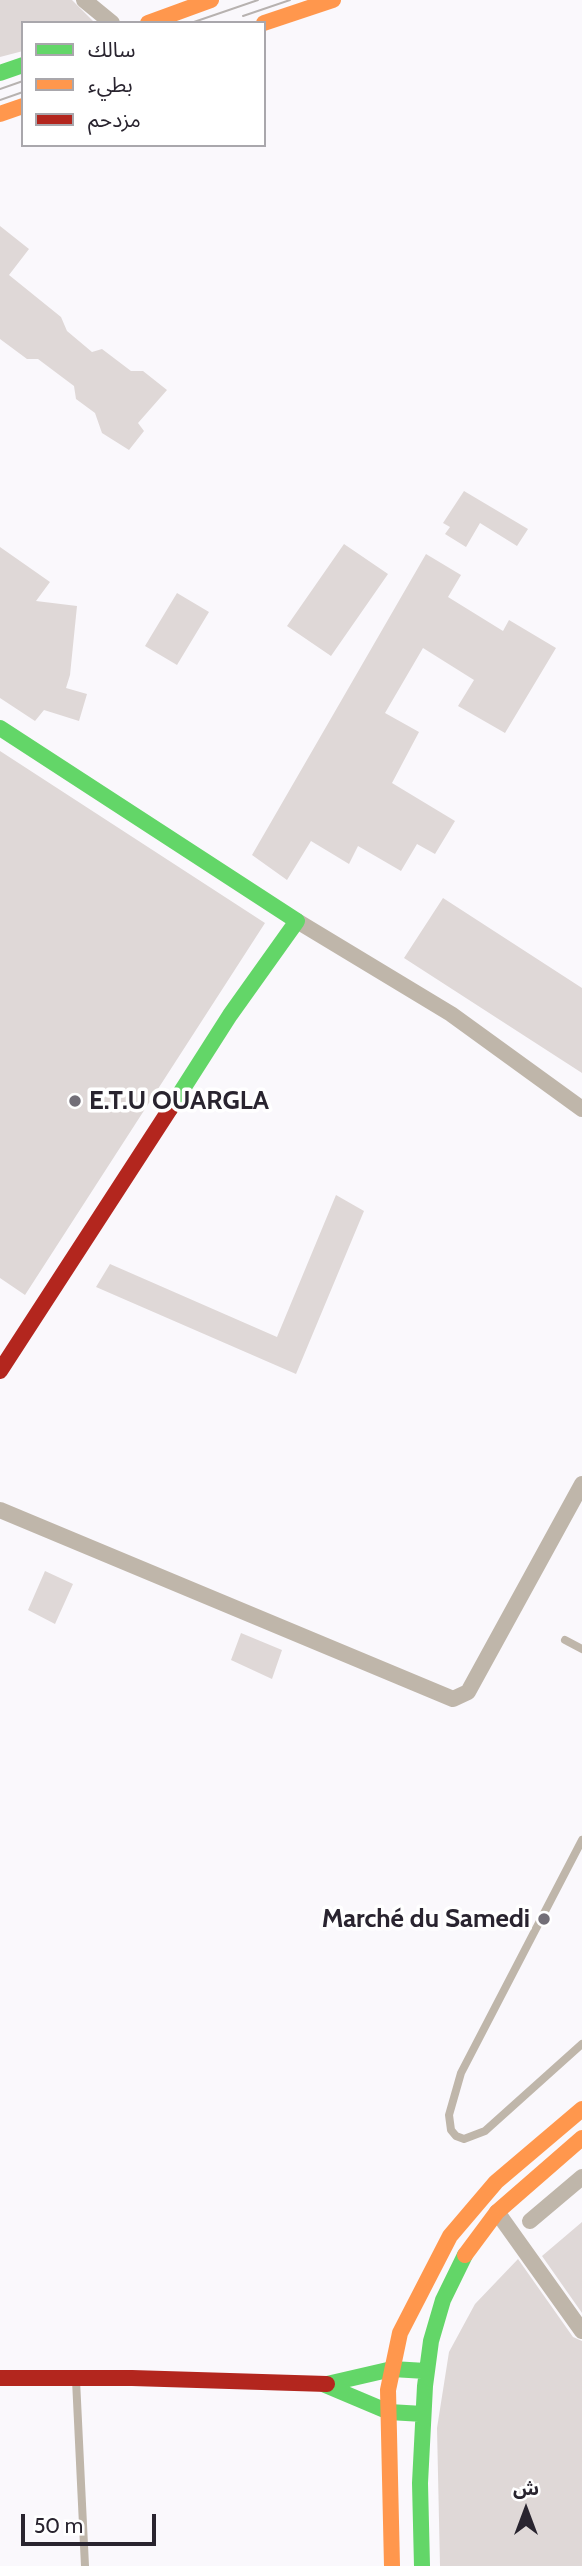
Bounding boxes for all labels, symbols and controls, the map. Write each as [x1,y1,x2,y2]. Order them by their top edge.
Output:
legend [21,21,266,147]
text: سالك [88,37,135,62]
text: بطيء [88,72,133,97]
text: مزدحم [88,107,141,132]
place label: E.T.U OUARGLA [89,1085,269,1117]
marker: E.T.U OUARGLA [67,1093,83,1109]
place label: Marché du Samedi [322,1903,530,1935]
marker: Marché du Samedi [536,1911,552,1927]
north arrow [491,2475,561,2545]
text: ش [513,2477,539,2500]
scale bar [24,2500,159,2544]
text: 50 m [34,2513,83,2538]

